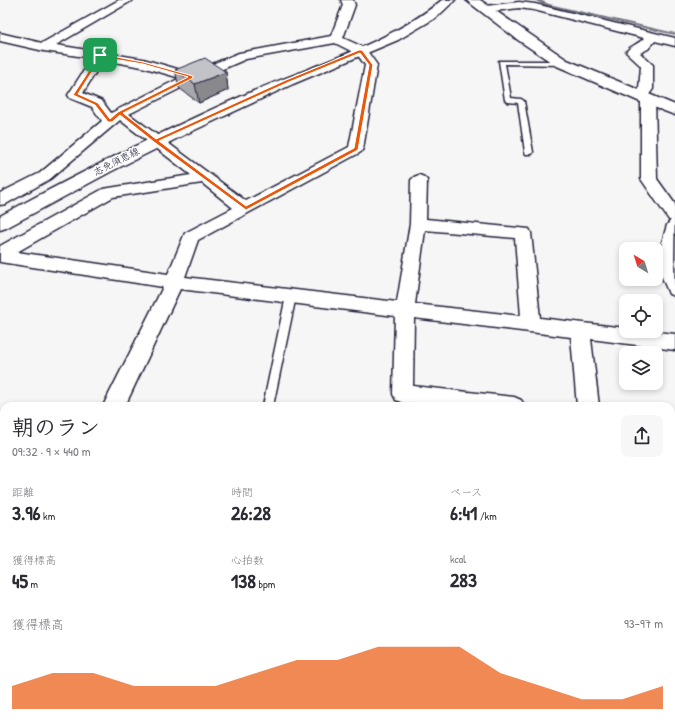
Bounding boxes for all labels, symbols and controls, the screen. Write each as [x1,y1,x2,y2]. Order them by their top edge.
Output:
pin [83,38,117,72]
icon: arrive [89,44,111,66]
street label: 志免須恵線 [91,144,141,179]
north arrow [619,242,663,286]
map controls [619,242,663,390]
button: locate [619,294,663,338]
button: layers [619,346,663,390]
text: 朝のラン [12,412,100,442]
button: share [621,415,663,457]
text: 09:32 · 9 × 440 m [12,442,91,460]
text: 距離 [12,485,34,499]
text: 時間 [231,485,253,499]
text: ペース [450,485,482,499]
text: 3.96 [12,499,41,526]
text: 26:28 [231,499,271,526]
text: 6:41 [450,499,477,526]
text: km [41,509,55,523]
text: /km [477,509,497,523]
text: kcal [450,552,466,566]
text: 獲得標高 [12,553,56,567]
text: 心拍数 [231,553,264,567]
text: 283 [450,566,477,593]
text: 45 [12,567,28,594]
text: 138 [231,567,256,594]
text: m [28,577,38,591]
text: bpm [256,577,275,591]
text: 93–97 m [624,614,663,632]
text: 獲得標高 [12,615,64,633]

